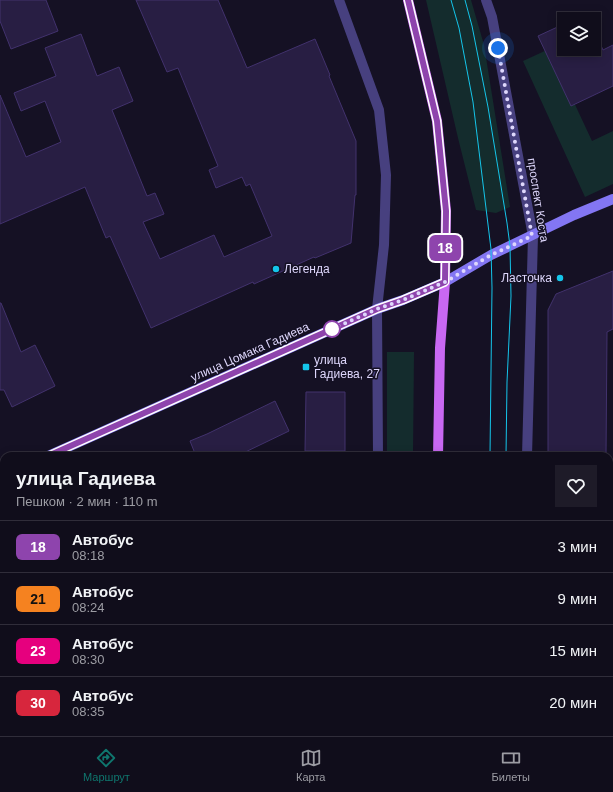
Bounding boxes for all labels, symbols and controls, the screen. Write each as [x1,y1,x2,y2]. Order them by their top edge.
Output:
map controls [557,12,601,56]
button: layers [557,12,601,56]
your location [488,38,508,58]
street label: проспект Коста [524,157,552,243]
line badge: 18 [427,235,463,261]
text: 18 [437,240,453,256]
place label: Легенда [284,262,330,276]
marker: Легенда [271,264,281,274]
place label: Ласточка [501,271,552,285]
marker: Ласточка [555,273,565,283]
street label: улица Цомака Гадиева [189,319,312,384]
unlabelled marker [323,320,341,338]
place label: улица Гадиева, 27 [314,353,380,381]
marker: улица Гадиева, 27 [301,362,311,372]
button: heart [555,465,597,507]
text: улица Гадиева [16,468,155,489]
text: Пешком · 2 мин · 110 m [16,494,158,509]
text: Автобус [72,531,134,548]
text: 3 мин [558,538,597,555]
text: 18 [30,539,46,555]
text: 08:18 [72,548,105,563]
text: Автобус [72,583,134,600]
text: 9 мин [558,590,597,607]
text: 21 [30,591,46,607]
text: 08:24 [72,600,105,615]
text: Автобус [72,635,134,652]
text: 15 мин [549,642,597,659]
text: 23 [30,643,46,659]
text: 08:30 [72,652,105,667]
text: Автобус [72,687,134,704]
text: 20 мин [549,694,597,711]
text: 30 [30,695,46,711]
text: 08:35 [72,704,105,719]
tab: Маршрут [83,747,130,783]
tab: Карта [296,747,325,783]
tab: Билеты [491,747,530,783]

